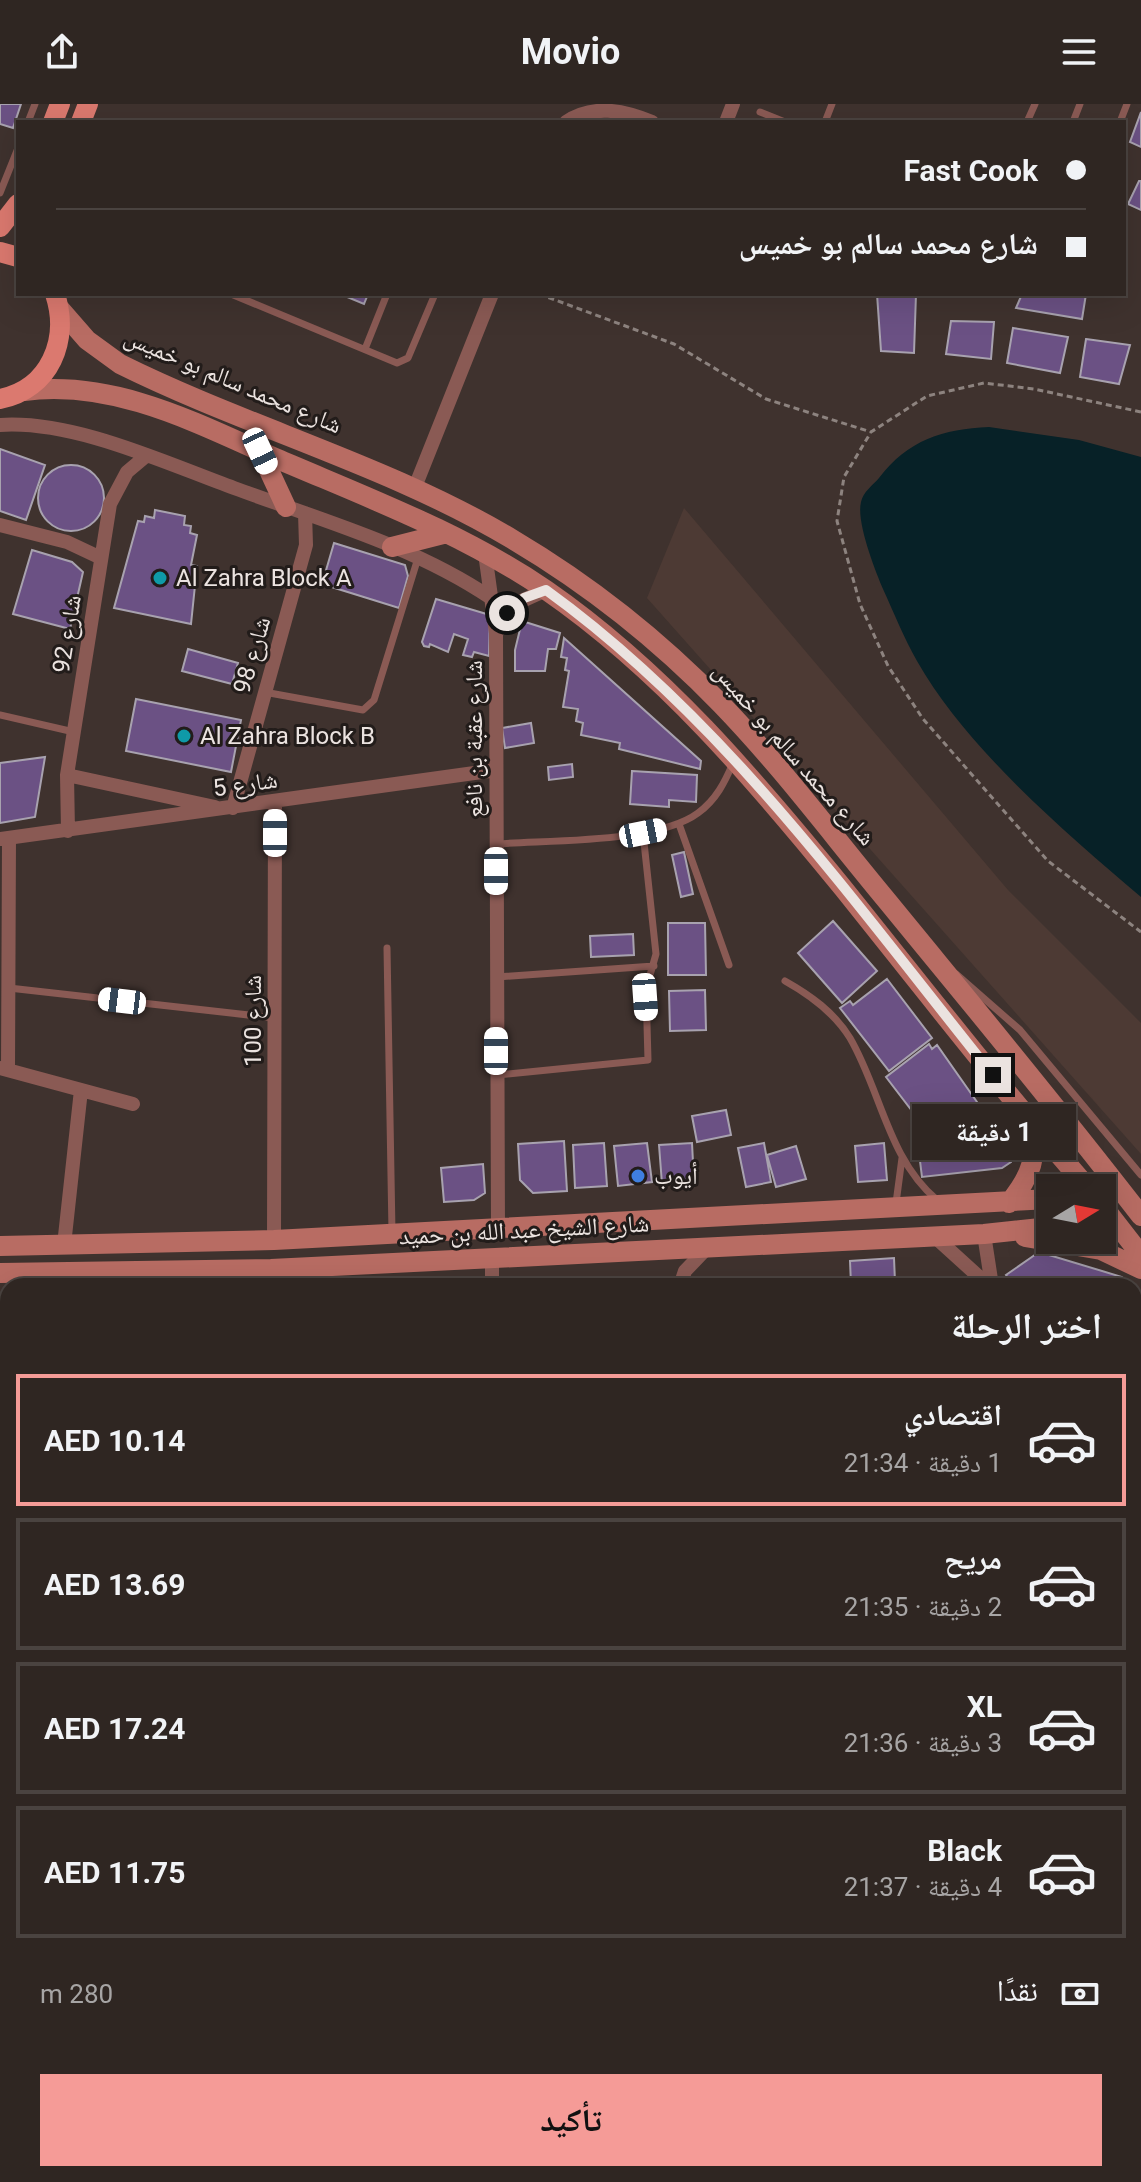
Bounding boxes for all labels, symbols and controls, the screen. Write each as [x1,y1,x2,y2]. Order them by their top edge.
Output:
icon: share [40,30,84,74]
icon: menu [1057,30,1101,74]
text: Movio [521,31,620,73]
text: Fast Cook [903,153,1038,188]
text: شارع محمد سالم بو خميس [739,226,1038,261]
street label: شارع محمد سالم بو خميس [119,323,346,441]
car [239,424,281,478]
place label: Al Zahra Block A [176,564,352,592]
marker: Al Zahra Block A [151,569,169,587]
street label: شارع 92 [47,593,88,675]
route start [489,595,525,631]
street label: شارع 98 [228,613,277,697]
street label: شارع محمد سالم بو خميس [705,657,881,853]
street label: شارع عقبة بن نافع [460,660,489,818]
place label: Al Zahra Block B [200,722,375,750]
marker: Al Zahra Block B [175,727,193,745]
street label: شارع 5 [211,766,279,803]
car [263,809,287,857]
car [617,817,669,849]
car [484,847,508,895]
car [631,972,659,1022]
street label: شارع 100 [239,975,268,1067]
car [97,986,147,1016]
car [484,1027,508,1075]
route end [975,1057,1011,1093]
callout: 1 دقيقة [911,1103,1075,1159]
text: 1 دقيقة [956,1117,1032,1147]
place label: أيوب [654,1162,698,1190]
marker: أيوب [629,1167,647,1185]
north arrow [1036,1174,1116,1254]
map controls [1036,1174,1116,1254]
street label: شارع الشيخ عبد الله بن حميد [398,1209,650,1252]
text: اختر الرحلة [951,1305,1102,1347]
text: اقتصادي [904,1397,1002,1432]
icon: car [1026,1404,1098,1476]
text: AED 10.14 [44,1423,186,1458]
text: 1 دقيقة · 21:34 [844,1448,1002,1478]
text: مريح [944,1541,1002,1576]
icon: car [1026,1548,1098,1620]
text: AED 13.69 [44,1567,186,1602]
text: 2 دقيقة · 21:35 [844,1592,1002,1622]
text: XL [967,1689,1002,1724]
icon: car [1026,1692,1098,1764]
text: AED 17.24 [44,1711,186,1746]
text: 3 دقيقة · 21:36 [844,1728,1002,1758]
text: Black [927,1833,1002,1868]
icon: car [1026,1836,1098,1908]
text: AED 11.75 [44,1855,186,1890]
text: 4 دقيقة · 21:37 [844,1872,1002,1902]
icon: cash [1058,1972,1102,2016]
text: نقدًا [997,1973,1038,2008]
text: 280 m [40,1979,113,2009]
button: تأكيد [40,2074,1102,2166]

